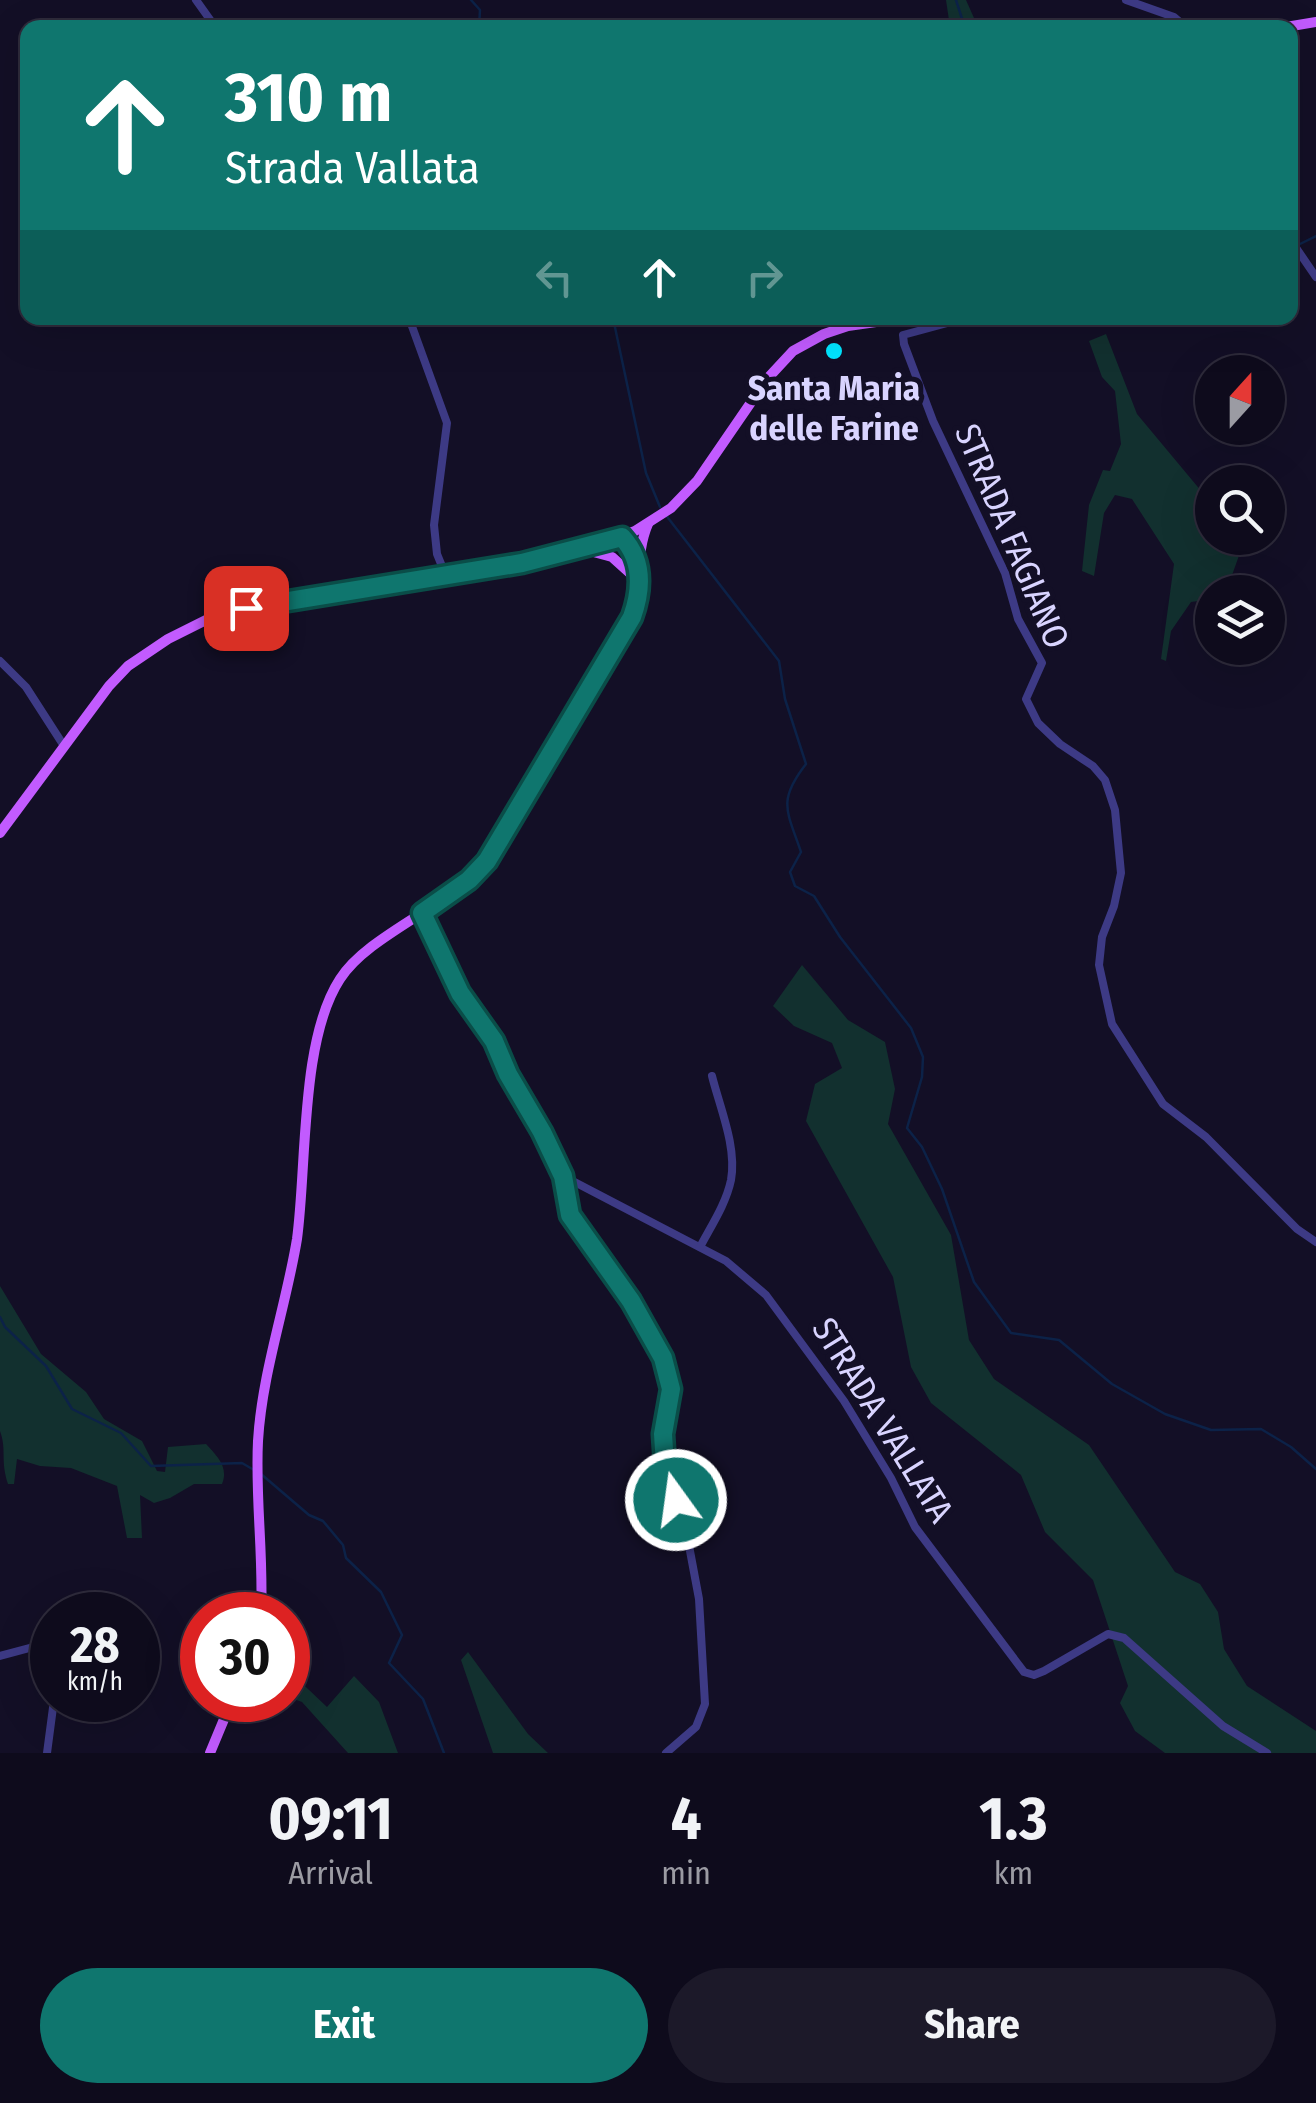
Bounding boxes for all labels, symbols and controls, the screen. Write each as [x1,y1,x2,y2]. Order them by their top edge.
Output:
text: 310 m [225,56,393,140]
icon: ahead [60,60,190,190]
text: Strada Vallata [225,141,480,195]
icon: left [527,250,582,305]
icon: ahead [632,250,687,305]
icon: right [737,250,792,305]
marker: Santa Maria delle Farine [823,340,845,362]
north arrow [1195,355,1285,445]
map controls [1195,355,1285,665]
place label: Santa Maria delle Farine [748,367,920,449]
street label: STRADA FAGIANO [946,418,1078,654]
button: search [1195,465,1285,555]
pin [204,566,289,651]
button: layers [1195,575,1285,665]
icon: arrive [219,581,274,636]
street label: STRADA VALLATA [803,1310,963,1530]
position arrow [624,1448,728,1552]
speed limit sign: 30 [180,1592,310,1722]
text: 28 [70,1615,120,1675]
text: km/h [67,1667,123,1697]
text: 09:11 [268,1783,393,1855]
text: 4 [671,1783,702,1855]
text: 1.3 [979,1783,1048,1855]
text: Arrival [288,1854,373,1892]
text: min [661,1854,711,1892]
text: km [994,1854,1033,1892]
button: Exit [40,1968,648,2083]
button: Share [668,1968,1276,2083]

